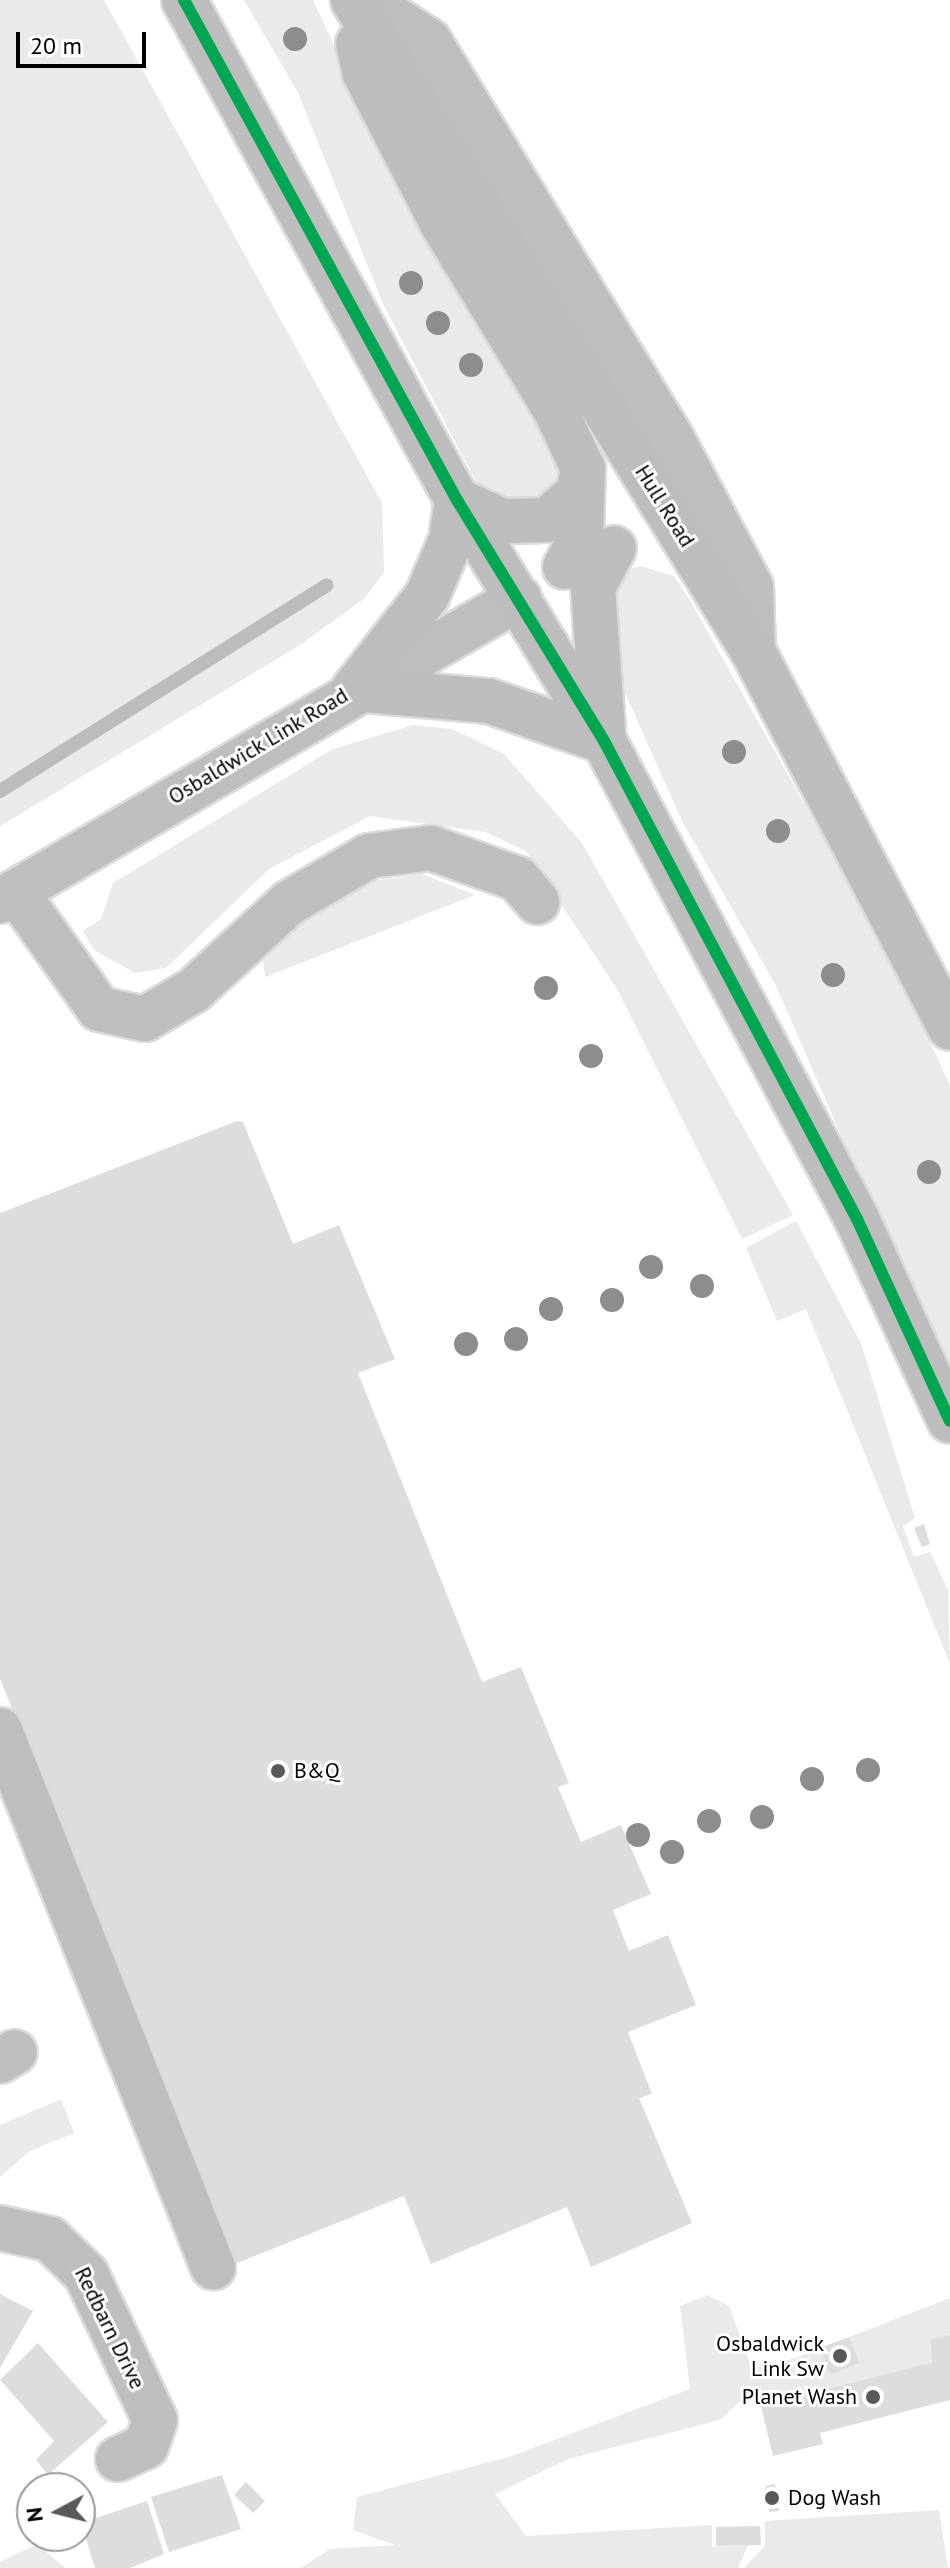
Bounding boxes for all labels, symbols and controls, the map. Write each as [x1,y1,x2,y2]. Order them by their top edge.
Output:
scale bar [20,16,150,66]
text: 20 m [30,30,82,61]
street label: Hull Road [629,460,701,552]
street label: Osbaldwick Link Road [163,682,353,810]
place label: B&Q [294,1758,340,1784]
marker: B&Q [269,1762,287,1780]
street label: Redbarn Drive [69,2263,151,2393]
place label: Osbaldwick Link Sw [716,2330,824,2382]
marker: Osbaldwick Link Sw [831,2347,849,2365]
place label: Planet Wash [741,2384,857,2410]
marker: Planet Wash [864,2388,882,2406]
north arrow [16,2472,96,2552]
place label: Dog Wash [788,2485,881,2511]
marker: Dog Wash [763,2489,781,2507]
text: N [19,2506,49,2524]

